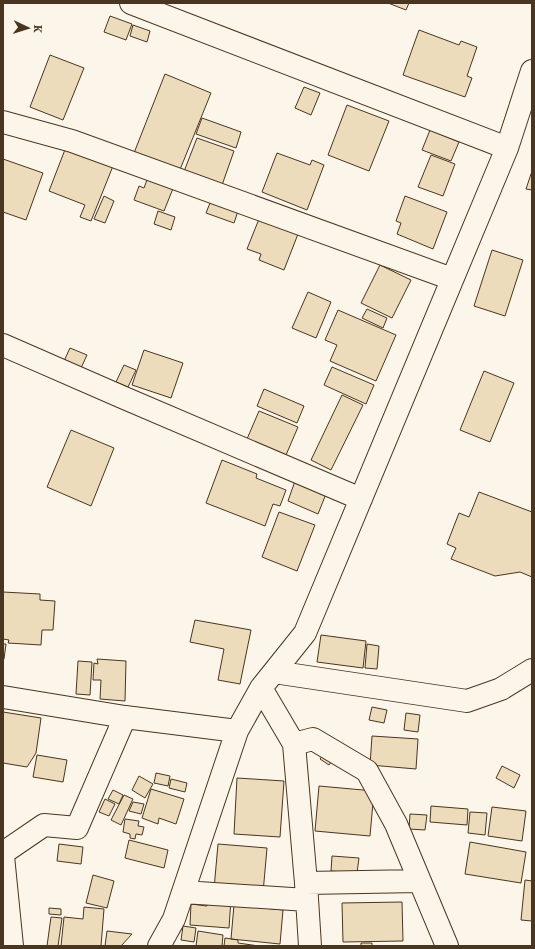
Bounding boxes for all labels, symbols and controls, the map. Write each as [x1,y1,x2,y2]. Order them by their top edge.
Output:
north arrow [8,8,48,48]
text: K [31,24,46,34]

